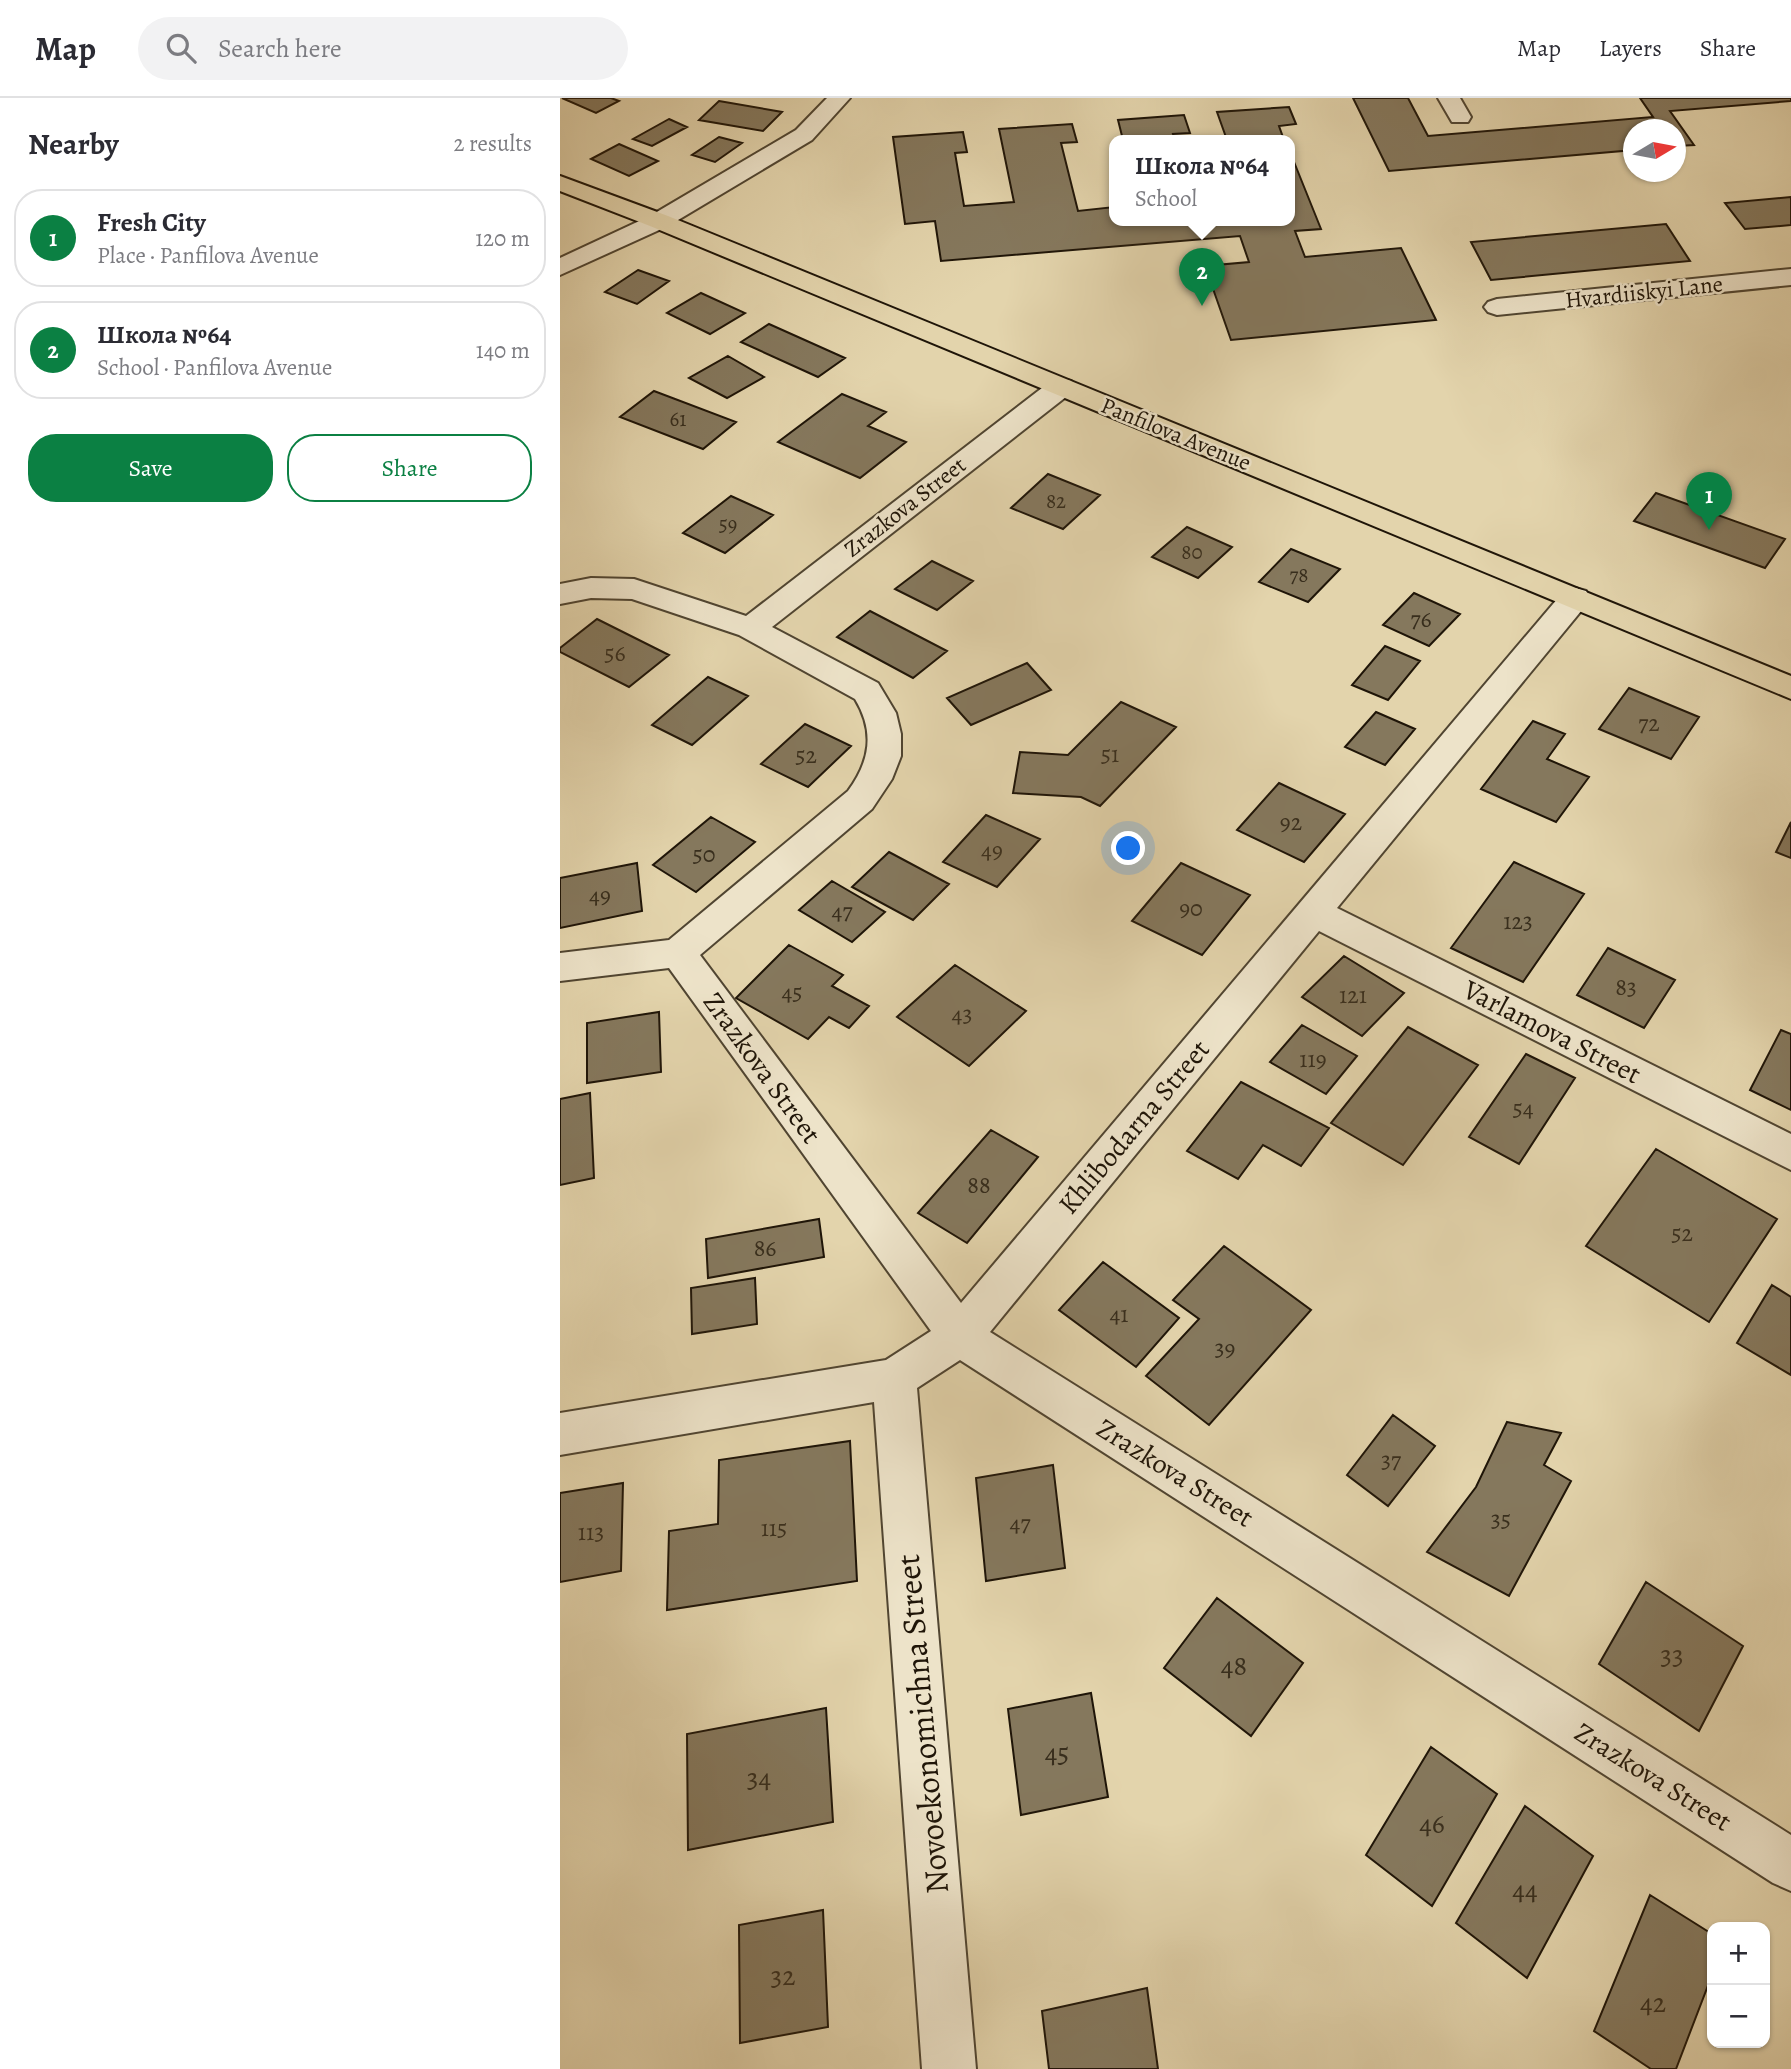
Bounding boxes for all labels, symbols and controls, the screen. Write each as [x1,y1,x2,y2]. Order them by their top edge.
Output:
search box [138,17,628,80]
text: Map [35,26,96,71]
icon: search [162,29,200,67]
text: Search here [218,31,342,66]
text: Map [1517,32,1561,64]
text: Layers [1599,32,1662,64]
text: Share [1700,32,1756,64]
north arrow [1623,119,1686,182]
text: Nearby [28,124,119,164]
text: 2 results [454,128,532,159]
popup [1109,135,1295,226]
text: Школа №64 [1135,148,1269,183]
text: School [1135,183,1197,214]
text: Fresh City [97,205,206,240]
text: 1 [49,223,57,254]
text: 120 m [475,223,530,254]
text: Place · Panfilova Avenue [97,240,319,271]
pin: 2 [1179,248,1225,306]
street label: Hvardiiskyi Lane [1564,268,1724,316]
text: Школа №64 [97,317,232,352]
text: 2 [47,335,59,366]
text: 140 m [476,335,530,366]
text: School · Panfilova Avenue [97,352,332,383]
street label: Panfilova Avenue [1096,390,1256,478]
house number: 61 [670,405,686,433]
button: Save [28,434,273,502]
button: Share [287,434,532,502]
street label: Zrazkova Street [838,449,973,564]
pin: 1 [1686,472,1732,530]
house number: 82 [1046,487,1066,515]
house number: 59 [719,510,737,538]
house number: 80 [1181,538,1203,566]
house number: 78 [1289,561,1309,589]
house number: 76 [1410,603,1432,635]
house number: 56 [604,637,626,669]
house number: 72 [1638,707,1660,739]
house number: 51 [1101,738,1119,770]
house number: 52 [795,739,817,771]
house number: 92 [1280,806,1302,838]
your location [1111,831,1145,865]
house number: 49 [981,834,1003,866]
house number: 50 [692,838,716,870]
house number: 49 [589,879,611,911]
house number: 90 [1179,892,1203,924]
house number: 47 [832,895,853,927]
house number: 123 [1503,905,1533,937]
street label: Varlamova Street [1456,970,1647,1093]
house number: 83 [1615,971,1637,1003]
house number: 45 [781,976,803,1008]
house number: 121 [1339,979,1367,1011]
street label: Zrazkova Street [694,985,830,1151]
house number: 43 [952,998,972,1030]
street label: Khlibodarna Street [1050,1032,1218,1222]
house number: 119 [1299,1043,1327,1075]
house number: 54 [1512,1092,1534,1124]
house number: 88 [967,1169,991,1201]
house number: 52 [1671,1217,1693,1249]
house number: 86 [754,1232,776,1264]
house number: 41 [1109,1298,1129,1330]
house number: 39 [1215,1332,1235,1364]
street label: Zrazkova Street [1089,1410,1261,1536]
house number: 37 [1381,1444,1402,1476]
house number: 35 [1491,1503,1511,1535]
house number: 47 [1010,1507,1031,1539]
house number: 115 [761,1512,787,1544]
house number: 113 [578,1516,604,1548]
street label: Novoekonomichna Street [885,1552,959,1896]
house number: 33 [1660,1636,1684,1674]
house number: 48 [1221,1647,1247,1685]
street label: Zrazkova Street [1567,1714,1739,1840]
house number: 45 [1045,1734,1069,1772]
house number: 34 [747,1759,771,1797]
house number: 46 [1419,1805,1445,1843]
house number: 44 [1512,1871,1538,1909]
map controls [1707,1922,1770,2048]
button: + [1707,1922,1770,1985]
house number: 32 [771,1957,795,1995]
house number: 42 [1640,1984,1666,2022]
button: − [1707,1985,1770,2048]

